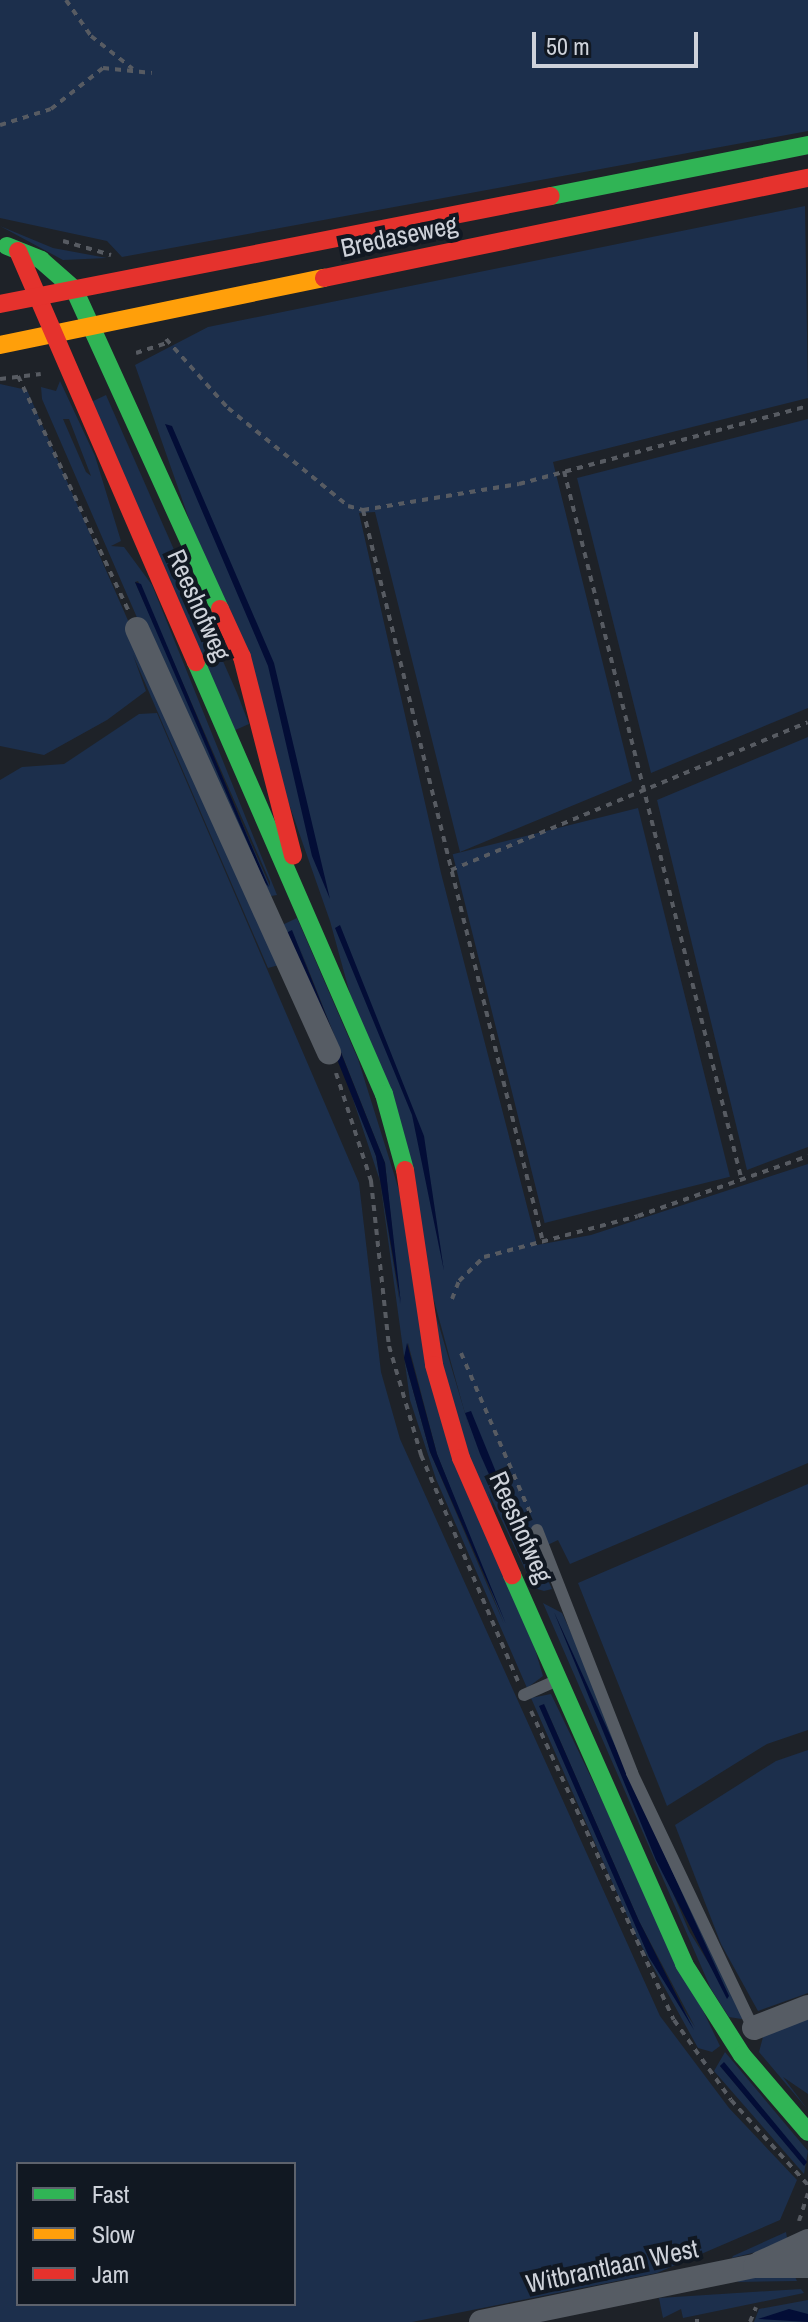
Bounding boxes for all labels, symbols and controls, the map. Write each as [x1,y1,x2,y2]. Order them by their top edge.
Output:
scale bar [536,16,702,66]
text: 50 m [546,30,590,62]
street label: Bredaseweg [338,208,460,264]
street label: Reeshofweg [161,545,237,665]
street label: Reeshofweg [483,1467,559,1587]
legend [16,2162,296,2306]
text: Fast [92,2178,129,2210]
text: Slow [92,2218,135,2250]
street label: Witbrantlaan West [523,2233,701,2299]
text: Jam [92,2258,129,2290]

